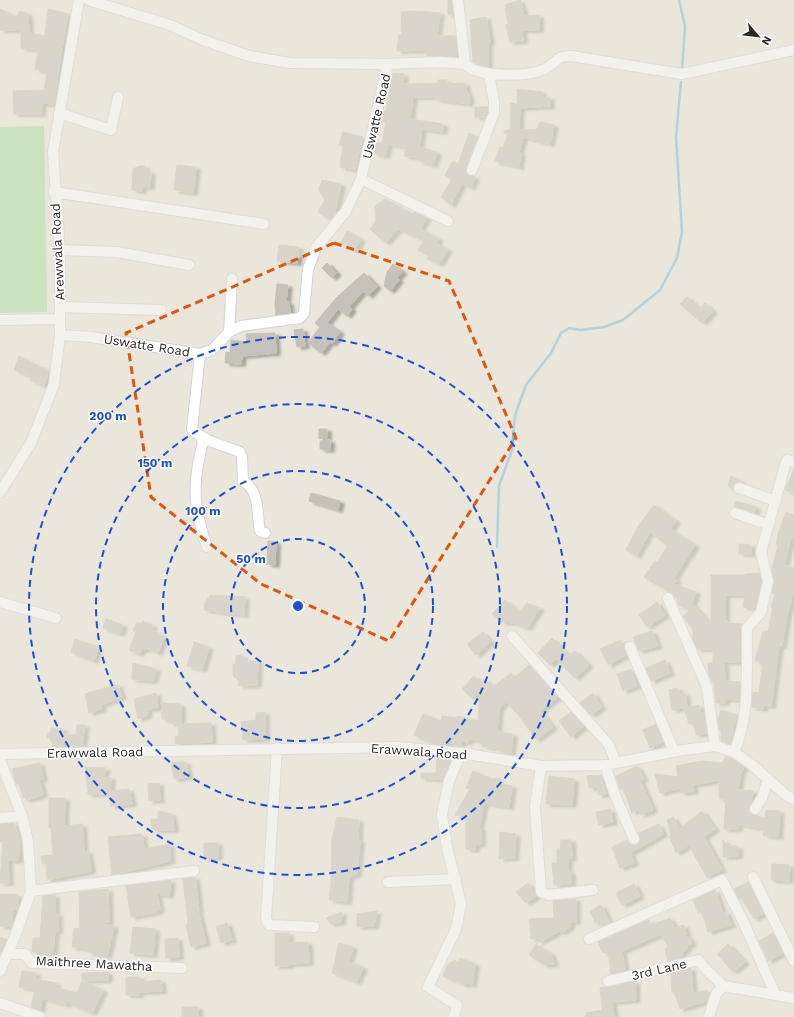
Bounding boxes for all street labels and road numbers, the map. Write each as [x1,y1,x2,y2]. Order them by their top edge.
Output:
street label: Uswatte Road [359,72,394,160]
street label: Arewwala Road [47,203,68,301]
street label: Uswatte Road [103,331,191,360]
street label: Erawwala Road [370,741,468,762]
street label: Erawwala Road [46,744,144,761]
street label: Maithree Mawatha [35,953,153,974]
street label: 3rd Lane [630,956,688,983]

